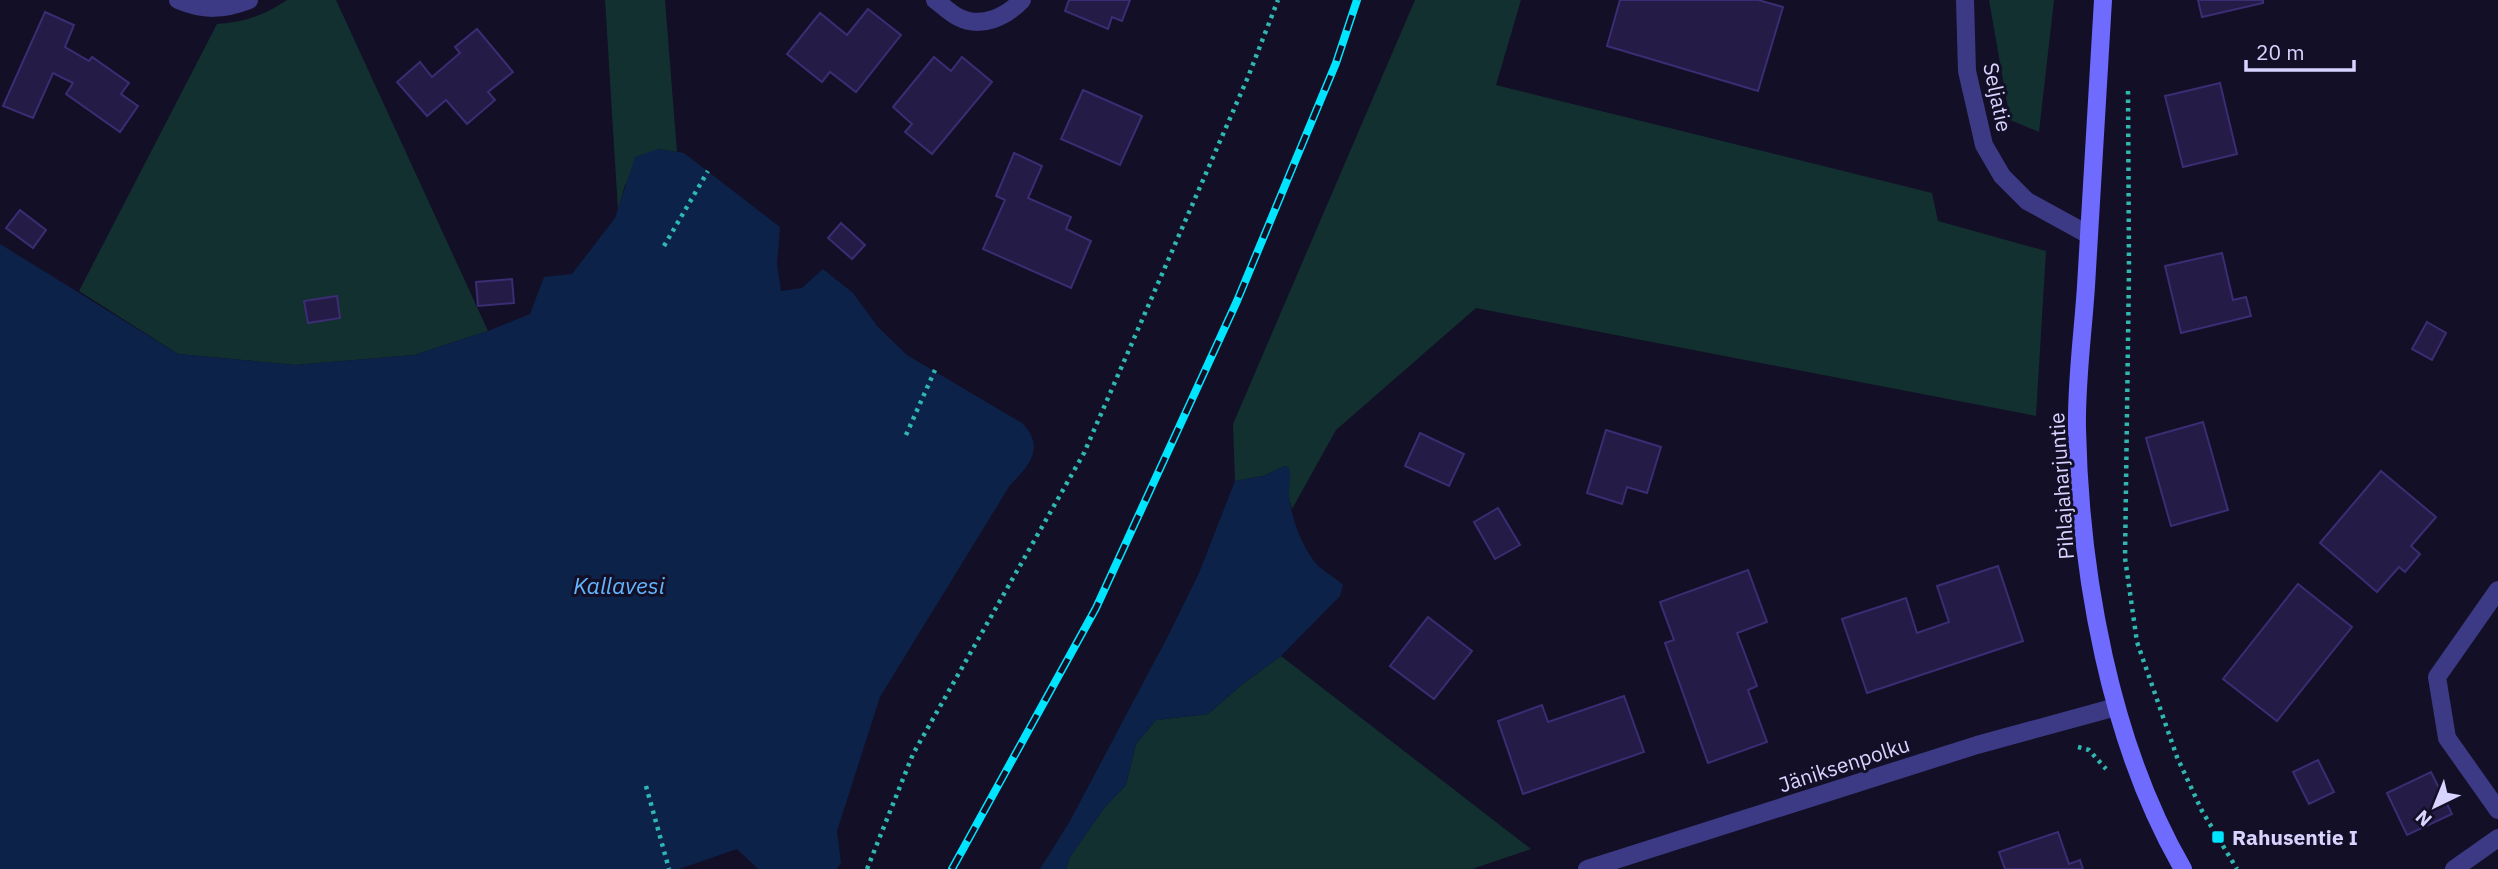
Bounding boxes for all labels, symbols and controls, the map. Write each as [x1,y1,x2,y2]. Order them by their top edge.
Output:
scale bar [2246,28,2354,72]
text: 20 m [2256,38,2305,66]
street label: Seljatie [1977,60,2019,134]
street label: Pihlajaharjuntie [2042,411,2080,561]
water label: Kallavesi [573,570,666,600]
street label: Jäniksenpolku [1775,730,1913,798]
north arrow [2400,771,2470,841]
text: N [2410,805,2437,832]
place label: Rahusentie I [2232,823,2358,851]
marker: Rahusentie I [2210,829,2226,845]

